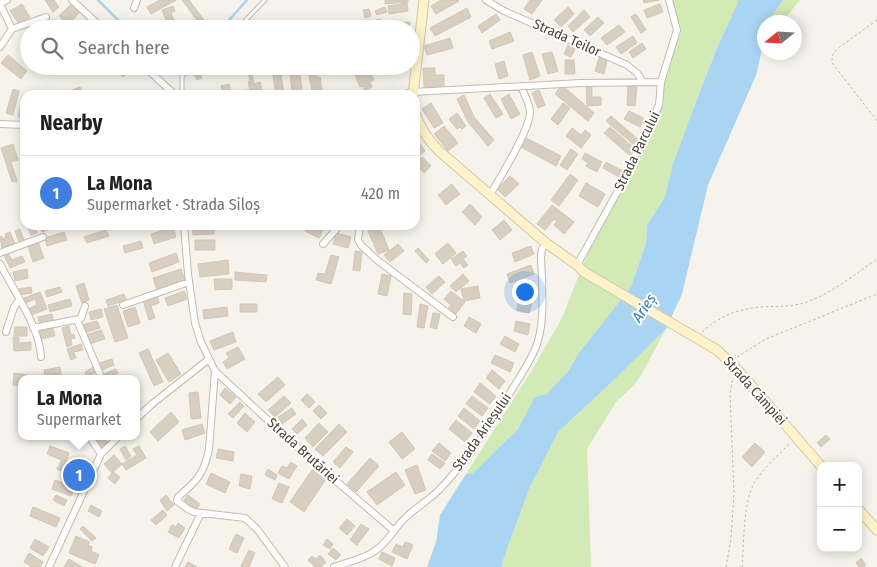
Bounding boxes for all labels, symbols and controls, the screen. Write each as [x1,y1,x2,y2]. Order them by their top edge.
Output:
street label: Strada Teilor [530,15,604,61]
north arrow [757,15,802,60]
search box [20,20,420,75]
icon: search [38,34,66,62]
text: Search here [78,36,170,59]
street label: Strada Parcului [610,109,664,193]
text: Nearby [40,110,102,136]
text: La Mona [87,172,152,195]
text: 1 [53,184,59,203]
text: 420 m [361,184,400,203]
text: Supermarket · Strada Siloș [87,195,260,214]
your location [512,279,538,305]
water label: Arieș [628,290,660,326]
street label: Strada Câmpiei [720,353,790,429]
popup [18,375,140,440]
text: La Mona [37,387,102,410]
street label: Strada Arieșului [449,390,516,475]
text: Supermarket [37,410,121,429]
street label: Strada Brutăriei [264,414,342,488]
pin: 1 [63,456,95,494]
map controls [817,462,862,552]
button: + [817,462,862,507]
button: − [817,507,862,552]

